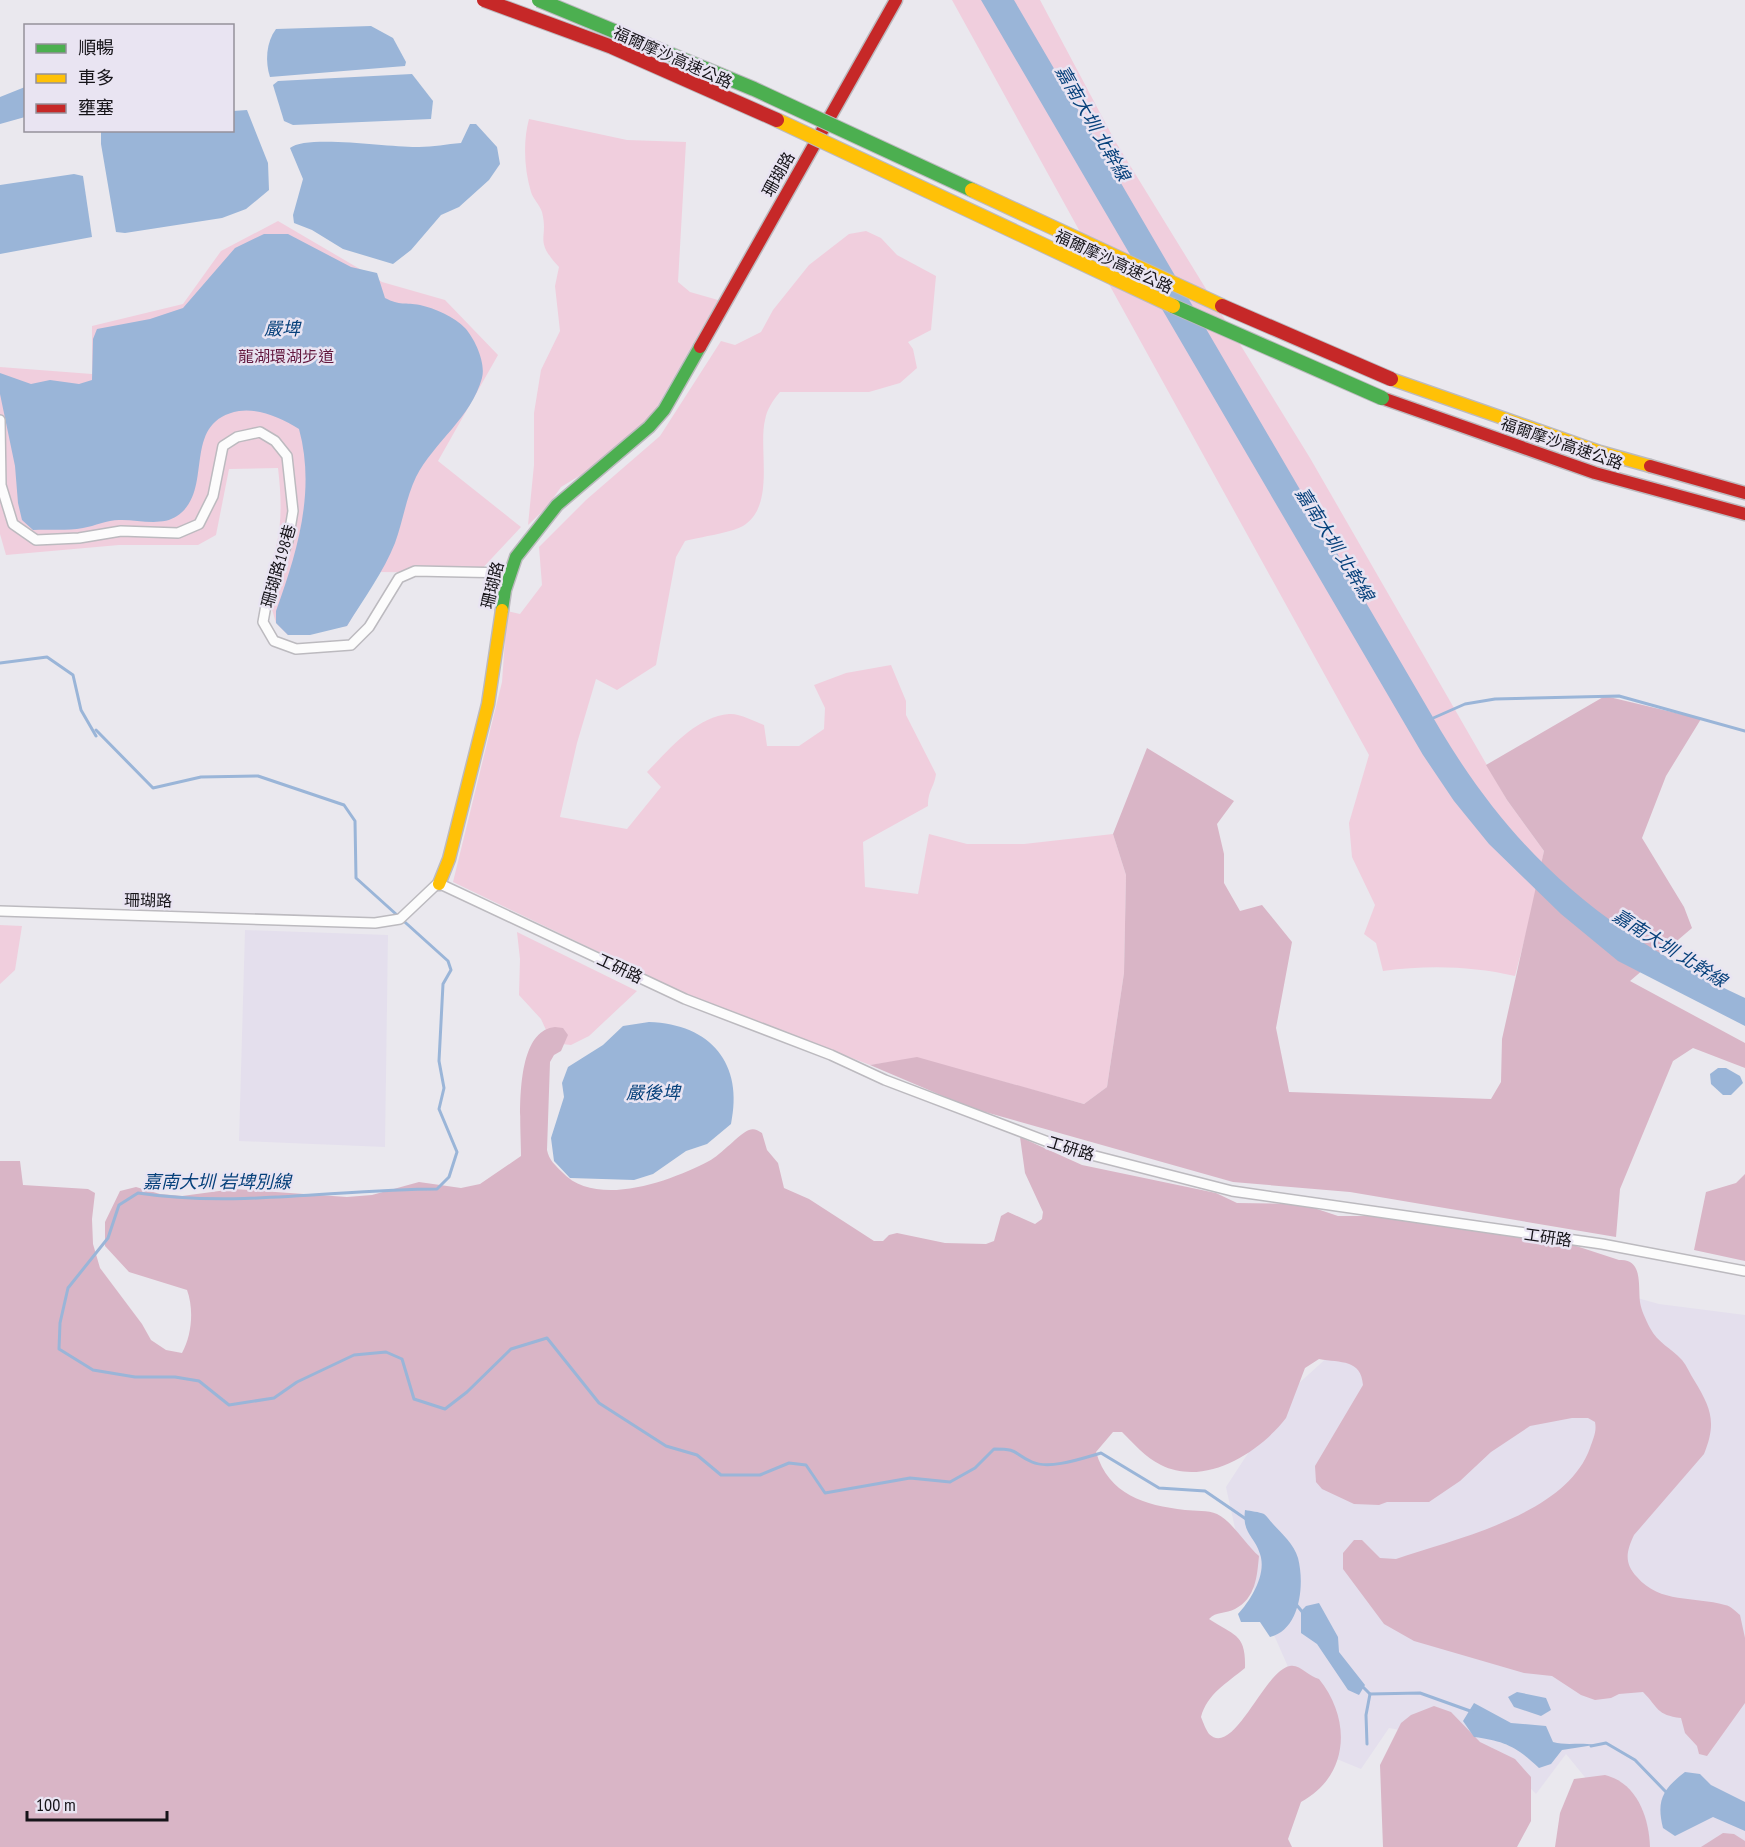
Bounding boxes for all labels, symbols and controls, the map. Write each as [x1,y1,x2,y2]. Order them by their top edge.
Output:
street label: 福爾摩沙高速公路 [610,22,736,92]
legend [24,24,234,132]
text: 順暢 [78,36,114,59]
water label: 嘉南大圳 北幹線 [1051,61,1136,187]
text: 車多 [78,66,114,89]
text: 壅塞 [78,96,114,119]
street label: 珊瑚路 [758,148,798,200]
street label: 福爾摩沙高速公路 [1052,225,1176,297]
water label: 嚴埤 [264,317,302,340]
park label: 龍湖環湖步道 [238,346,334,366]
street label: 福爾摩沙高速公路 [1498,413,1626,473]
water label: 嘉南大圳 北幹線 [1291,483,1380,607]
street label: 珊瑚路198巷 [257,522,299,610]
street label: 珊瑚路 [476,559,508,611]
street label: 珊瑚路 [124,890,172,910]
water label: 嘉南大圳 北幹線 [1609,904,1733,993]
street label: 工研路 [594,949,646,987]
water label: 嚴後埤 [626,1081,682,1104]
street label: 工研路 [1045,1131,1097,1165]
water label: 嘉南大圳 岩埤別線 [143,1170,293,1193]
street label: 工研路 [1523,1224,1573,1250]
scale bar [27,1784,166,1822]
text: 100 m [36,1793,76,1816]

